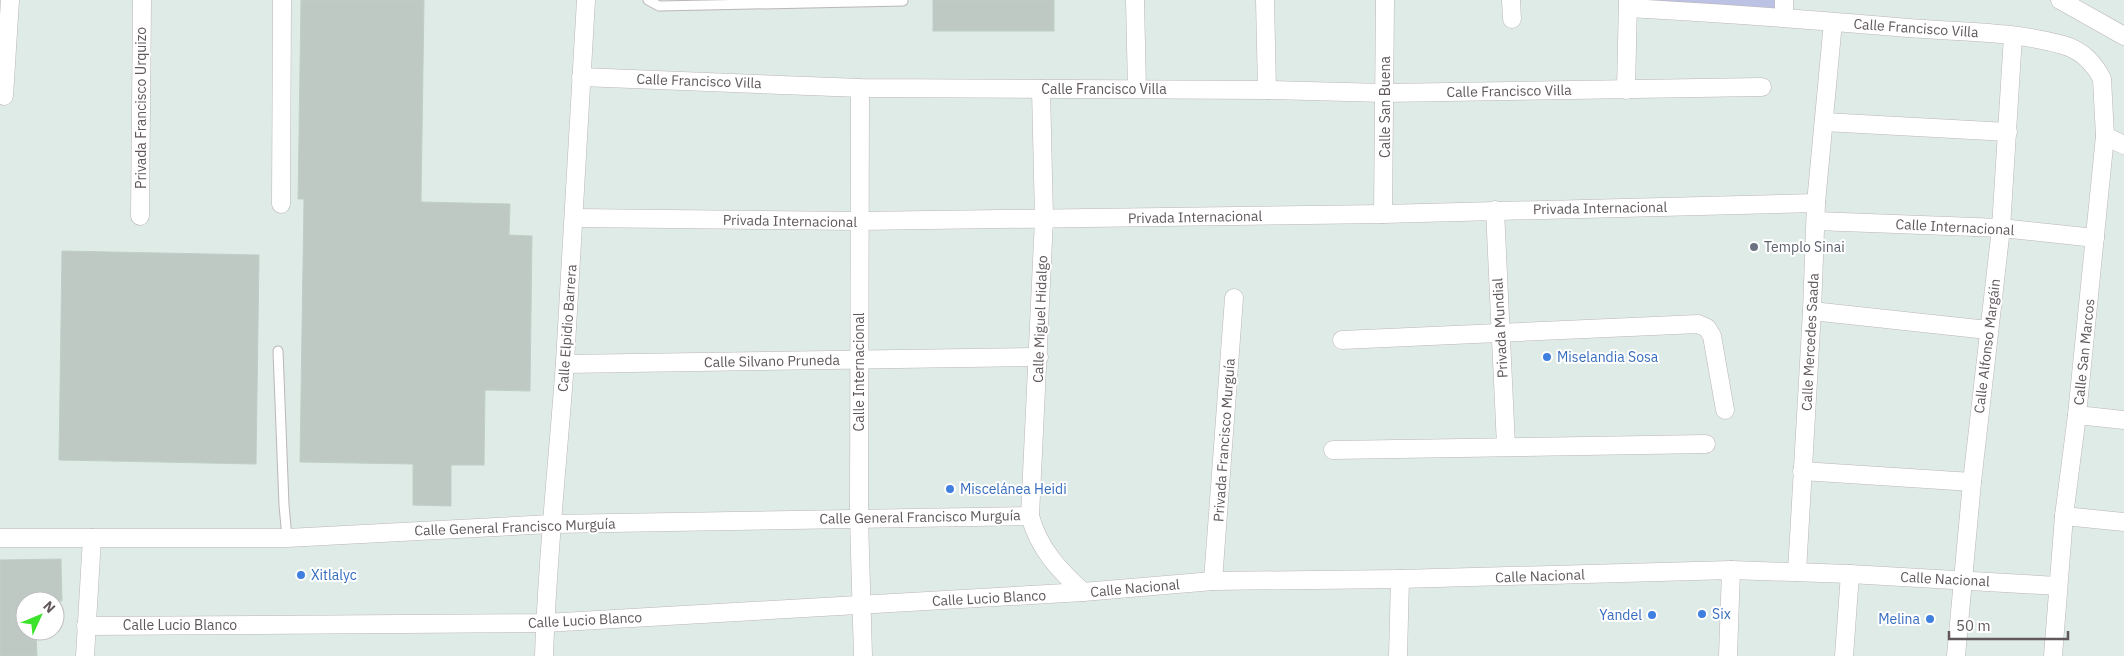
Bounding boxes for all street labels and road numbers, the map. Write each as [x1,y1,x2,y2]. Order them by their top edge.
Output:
street label: Calle Francisco Villa [1853,15,1980,41]
street label: Privada Francisco Urquizo [132,27,150,189]
street label: Calle San Buena [1376,56,1394,158]
street label: Calle Francisco Villa [636,70,762,92]
street label: Calle Francisco Villa [1041,80,1167,98]
street label: Calle Francisco Villa [1446,81,1572,101]
street label: Privada Internacional [1533,198,1668,218]
street label: Privada Internacional [1128,207,1263,227]
street label: Privada Internacional [723,211,858,231]
street label: Calle Internacional [1895,215,2015,239]
street label: Calle Miguel Hidalgo [1029,255,1051,383]
street label: Calle Elpidio Barrera [554,263,580,393]
street label: Calle Mercedes Saada [1797,272,1823,411]
street label: Privada Mundial [1488,277,1512,379]
street label: Calle Alfonso Margáin [1970,278,2004,414]
street label: Calle San Marcos [2069,298,2099,406]
street label: Calle Internacional [850,312,868,432]
street label: Calle Silvano Pruneda [704,351,841,371]
street label: Privada Francisco Murguía [1209,357,1239,522]
street label: Calle General Francisco Murguía [819,506,1021,528]
street label: Calle General Francisco Murguía [414,514,616,540]
street label: Calle Nacional [1495,565,1585,587]
street label: Calle Nacional [1900,568,1990,590]
street label: Calle Nacional [1090,575,1181,601]
street label: Calle Lucio Blanco [931,586,1047,610]
street label: Calle Lucio Blanco [527,608,643,632]
street label: Calle Lucio Blanco [123,616,237,634]

